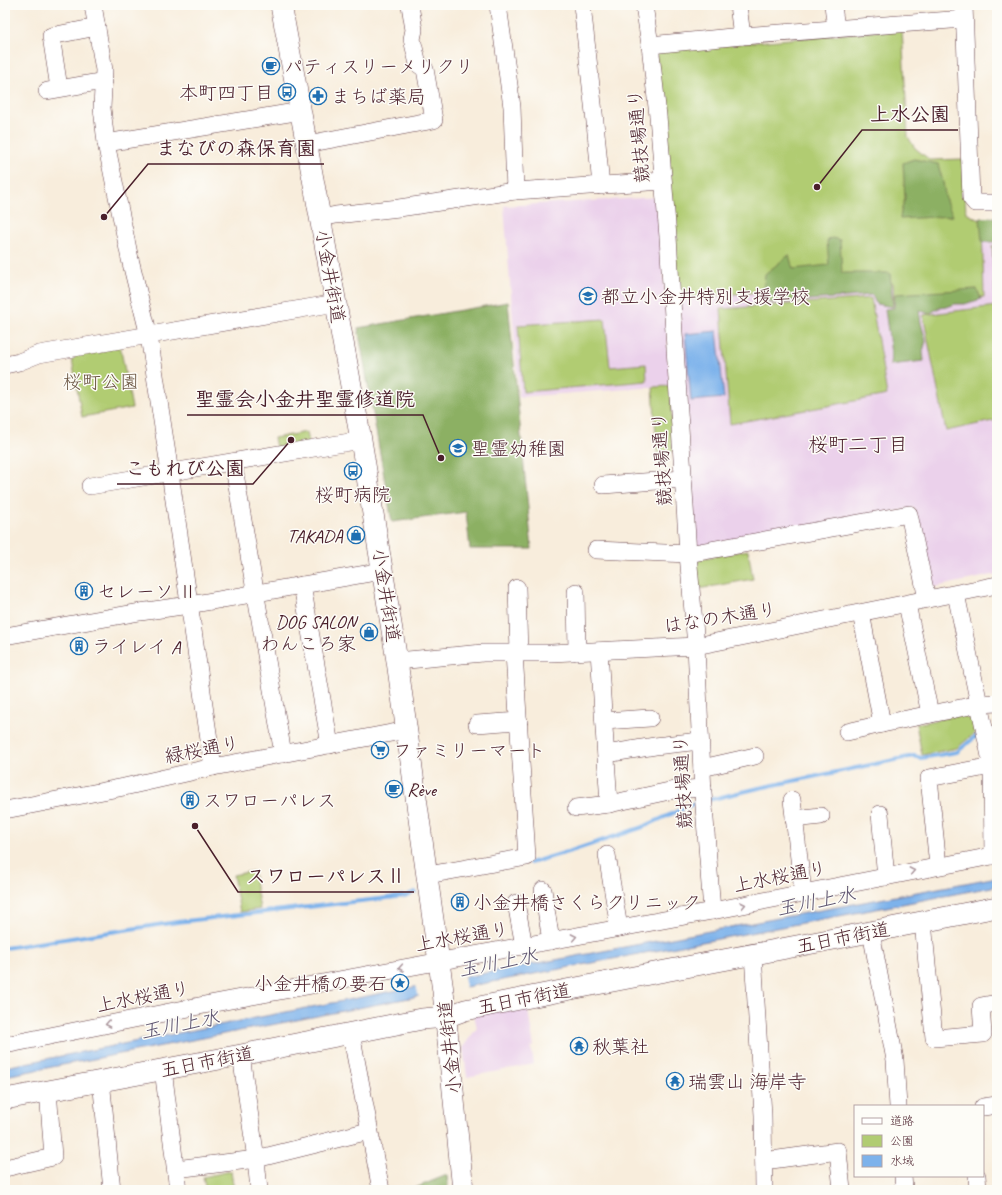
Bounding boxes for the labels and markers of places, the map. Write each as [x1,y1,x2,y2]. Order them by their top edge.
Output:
place label: パティスリーメリクリ [284,55,474,79]
cafe icon: パティスリーメリクリ [261,56,281,76]
place label: 本町四丁目 [179,81,274,105]
bus stop icon: 本町四丁目 [277,82,297,102]
place label: まちば薬局 [331,85,426,109]
pharmacy icon: まちば薬局 [308,86,328,106]
callout: 上水公園 [862,98,958,130]
callout: まなびの森保育園 [148,132,324,164]
place label: 都立小金井特別支援学校 [601,285,810,309]
school or university icon: 都立小金井特別支援学校 [578,286,598,306]
callout: 聖霊会小金井聖霊修道院 [187,383,423,415]
place label: 聖霊幼稚園 [471,437,566,461]
school or university icon: 聖霊幼稚園 [448,438,468,458]
callout: こもれび公園 [117,452,253,484]
bus stop icon: 桜町病院 [343,461,363,481]
place label: 桜町病院 [315,483,391,507]
place label: TAKADA [287,524,343,548]
shop icon: TAKADA [346,525,366,545]
place label: セレーソ Ⅱ [97,580,197,604]
building icon: セレーソ Ⅱ [74,581,94,601]
place label: DOG SALON わんころ家 [261,610,359,656]
shop icon: DOG SALON わんころ家 [359,622,379,642]
place label: ライレイ A [92,635,182,659]
building icon: ライレイ A [69,636,89,656]
place label: ファミリーマート [393,739,545,763]
supermarket icon: ファミリーマート [370,740,390,760]
place label: Rève [407,778,438,802]
cafe icon: Rève [384,779,404,799]
place label: スワローパレス [203,789,336,813]
building icon: スワローパレス [180,790,200,810]
callout: スワローパレスⅡ [238,860,414,892]
place label: 小金井橋さくらクリニック [473,891,701,915]
building icon: 小金井橋さくらクリニック [450,892,470,912]
place label: 小金井橋の要石 [254,972,387,996]
place icon: 小金井橋の要石 [390,973,410,993]
place label: 秋葉社 [592,1035,649,1059]
temple icon: 秋葉社 [569,1036,589,1056]
place label: 瑞雲山 海岸寺 [688,1070,807,1094]
temple icon: 瑞雲山 海岸寺 [665,1071,685,1091]

